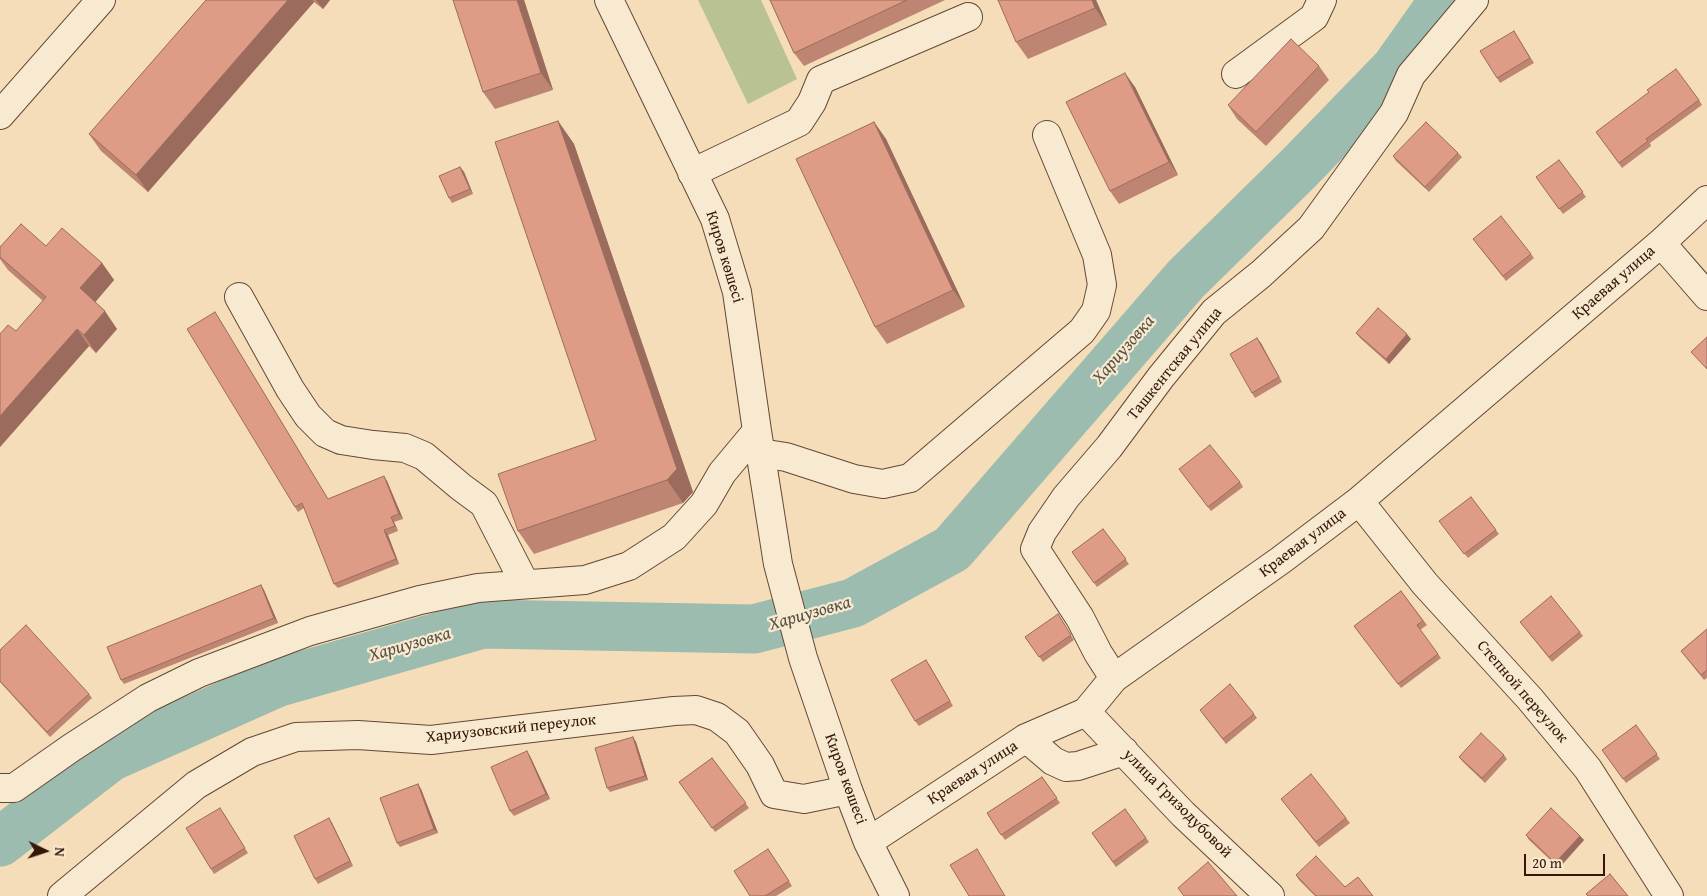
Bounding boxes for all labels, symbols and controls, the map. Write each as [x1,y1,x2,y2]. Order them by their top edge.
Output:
street label: Киров көшесі [701,209,747,305]
street label: Краевая улица [1569,242,1659,324]
street label: Ташкентская улица [1124,304,1226,424]
water label: Хариузовка [1088,311,1160,389]
street label: Краевая улица [1256,504,1350,582]
water label: Хариузовка [767,592,853,636]
water label: Хариузовка [367,623,453,667]
street label: Степной переулок [1472,637,1572,747]
street label: Хариузовский переулок [425,711,597,747]
street label: Киров көшесі [820,731,870,827]
street label: Краевая улица [924,737,1022,809]
street label: улица Гризодубовой [1118,745,1236,863]
north arrow [20,826,70,876]
scale bar [1527,844,1608,876]
text: N [50,847,70,857]
text: 20 m [1532,852,1562,873]

